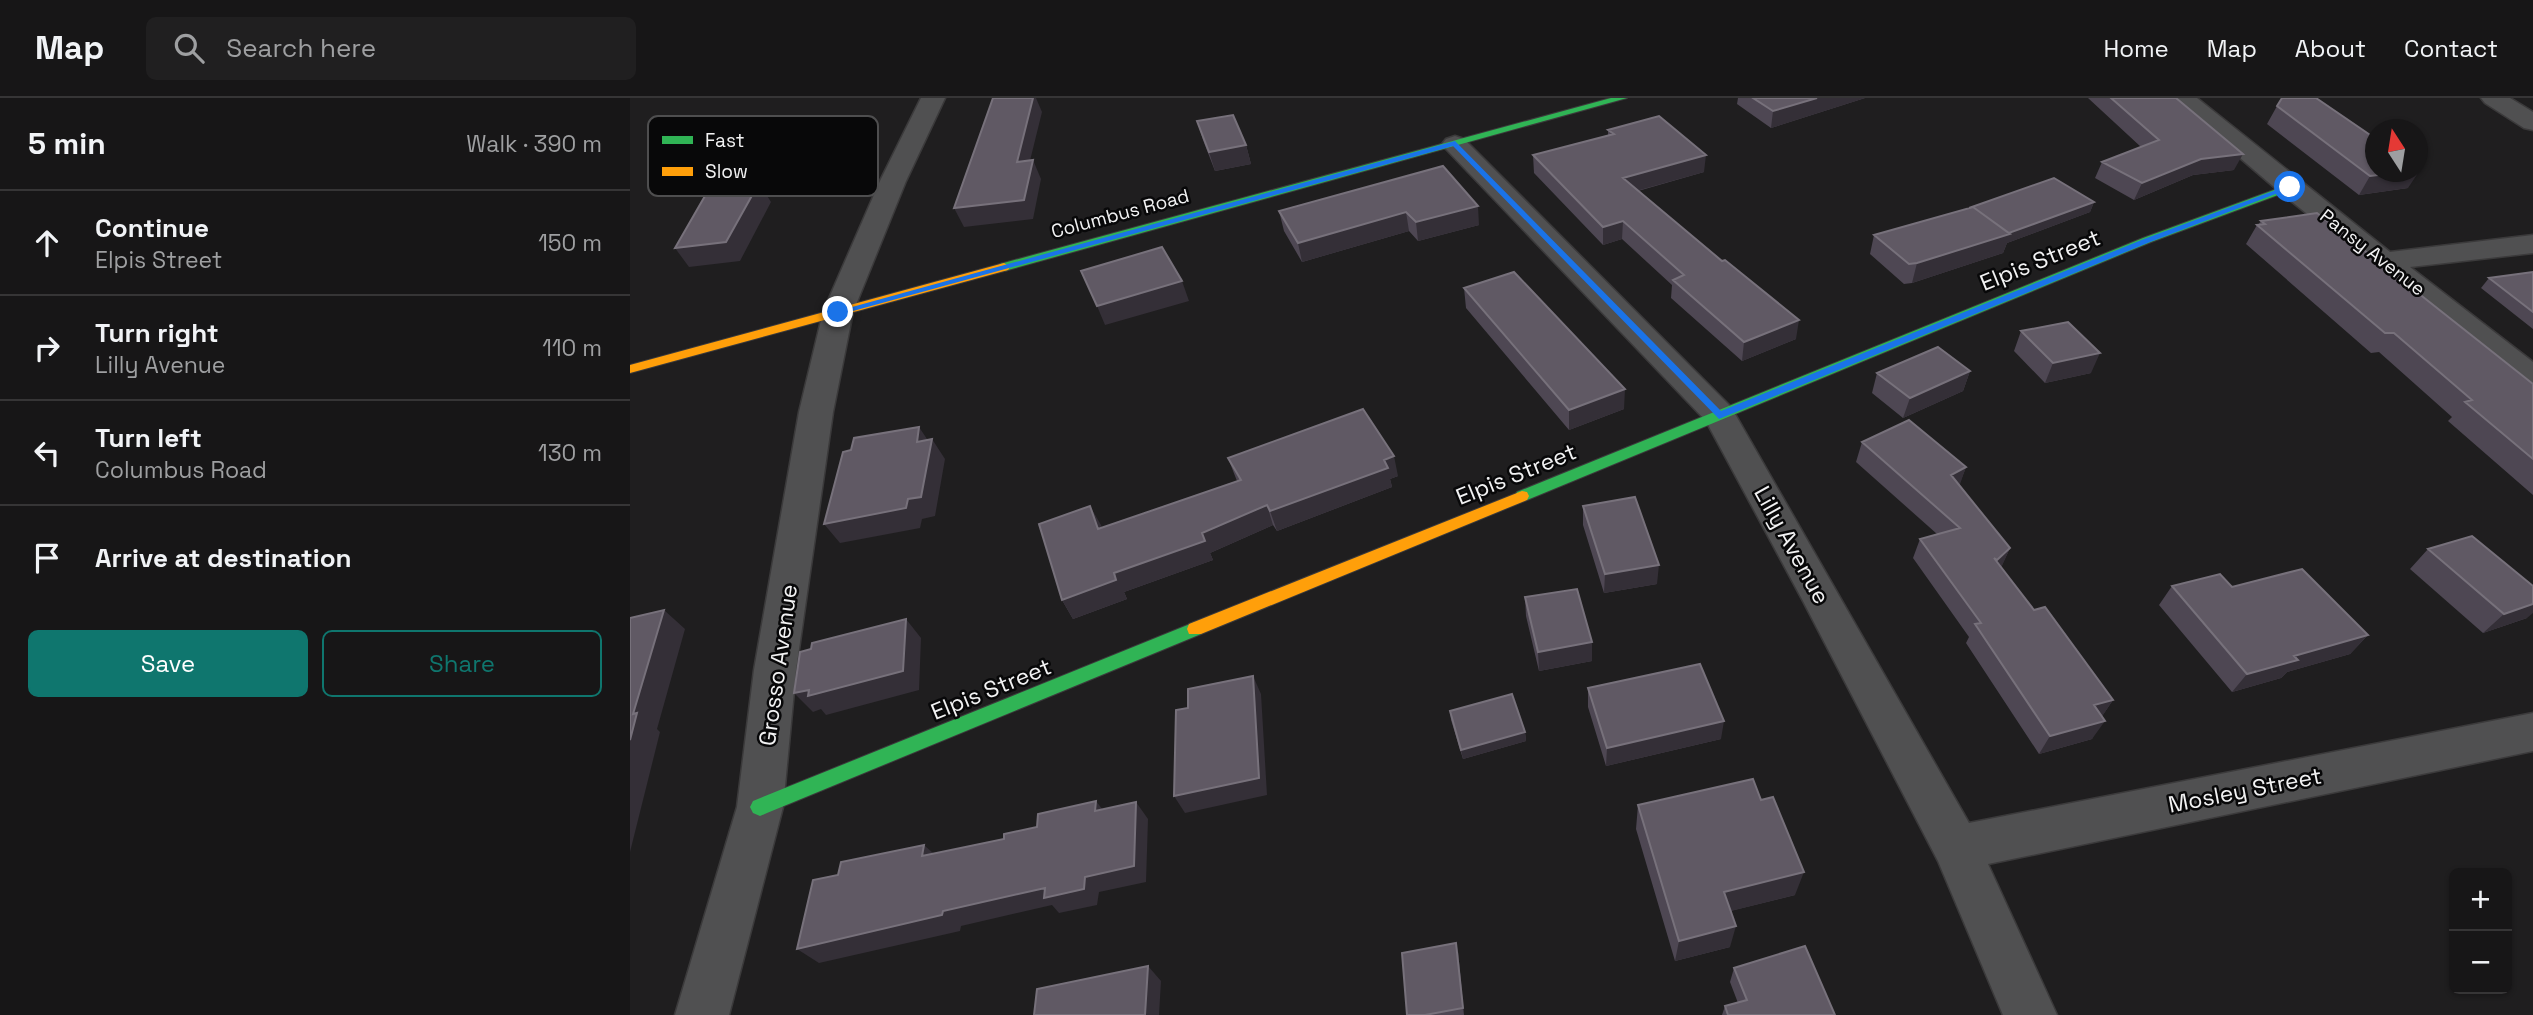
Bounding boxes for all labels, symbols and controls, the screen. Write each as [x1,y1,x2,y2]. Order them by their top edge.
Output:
search box [146,17,636,80]
text: Map [35,27,104,69]
icon: search [170,29,208,67]
text: Search here [226,31,376,65]
text: Home [2103,33,2169,64]
text: Map [2207,33,2257,64]
text: About [2295,33,2366,64]
text: Contact [2404,33,2498,64]
legend [648,116,878,196]
north arrow [2365,119,2428,182]
text: 5 min [28,124,106,163]
text: Fast [705,128,745,153]
text: Walk · 390 m [466,129,602,159]
text: Slow [705,159,748,184]
route start [2274,171,2305,202]
street label: Columbus Road [1048,183,1192,244]
street label: Pansy Avenue [2315,203,2430,301]
text: Continue [95,211,209,245]
street label: Elpis Street [1975,222,2105,298]
icon: ahead [28,224,66,262]
text: 150 m [538,228,602,258]
text: Elpis Street [95,245,222,275]
route end [822,296,853,327]
text: Turn right [95,316,219,350]
icon: right [28,329,66,367]
text: 110 m [542,333,602,363]
text: Lilly Avenue [95,350,225,380]
text: Turn left [95,421,202,455]
icon: left [28,434,66,472]
street label: Elpis Street [1451,436,1581,512]
text: 130 m [538,438,602,468]
text: Columbus Road [95,455,267,485]
street label: Lilly Avenue [1747,481,1837,609]
icon: arrive [28,539,66,577]
text: Arrive at destination [95,541,352,575]
street label: Grosso Avenue [752,582,804,748]
button: Save [28,630,308,697]
button: Share [322,630,602,697]
street label: Elpis Street [926,651,1056,727]
street label: Mosley Street [2166,760,2324,820]
map controls [2449,868,2512,994]
button: + [2449,868,2512,931]
button: − [2449,931,2512,994]

